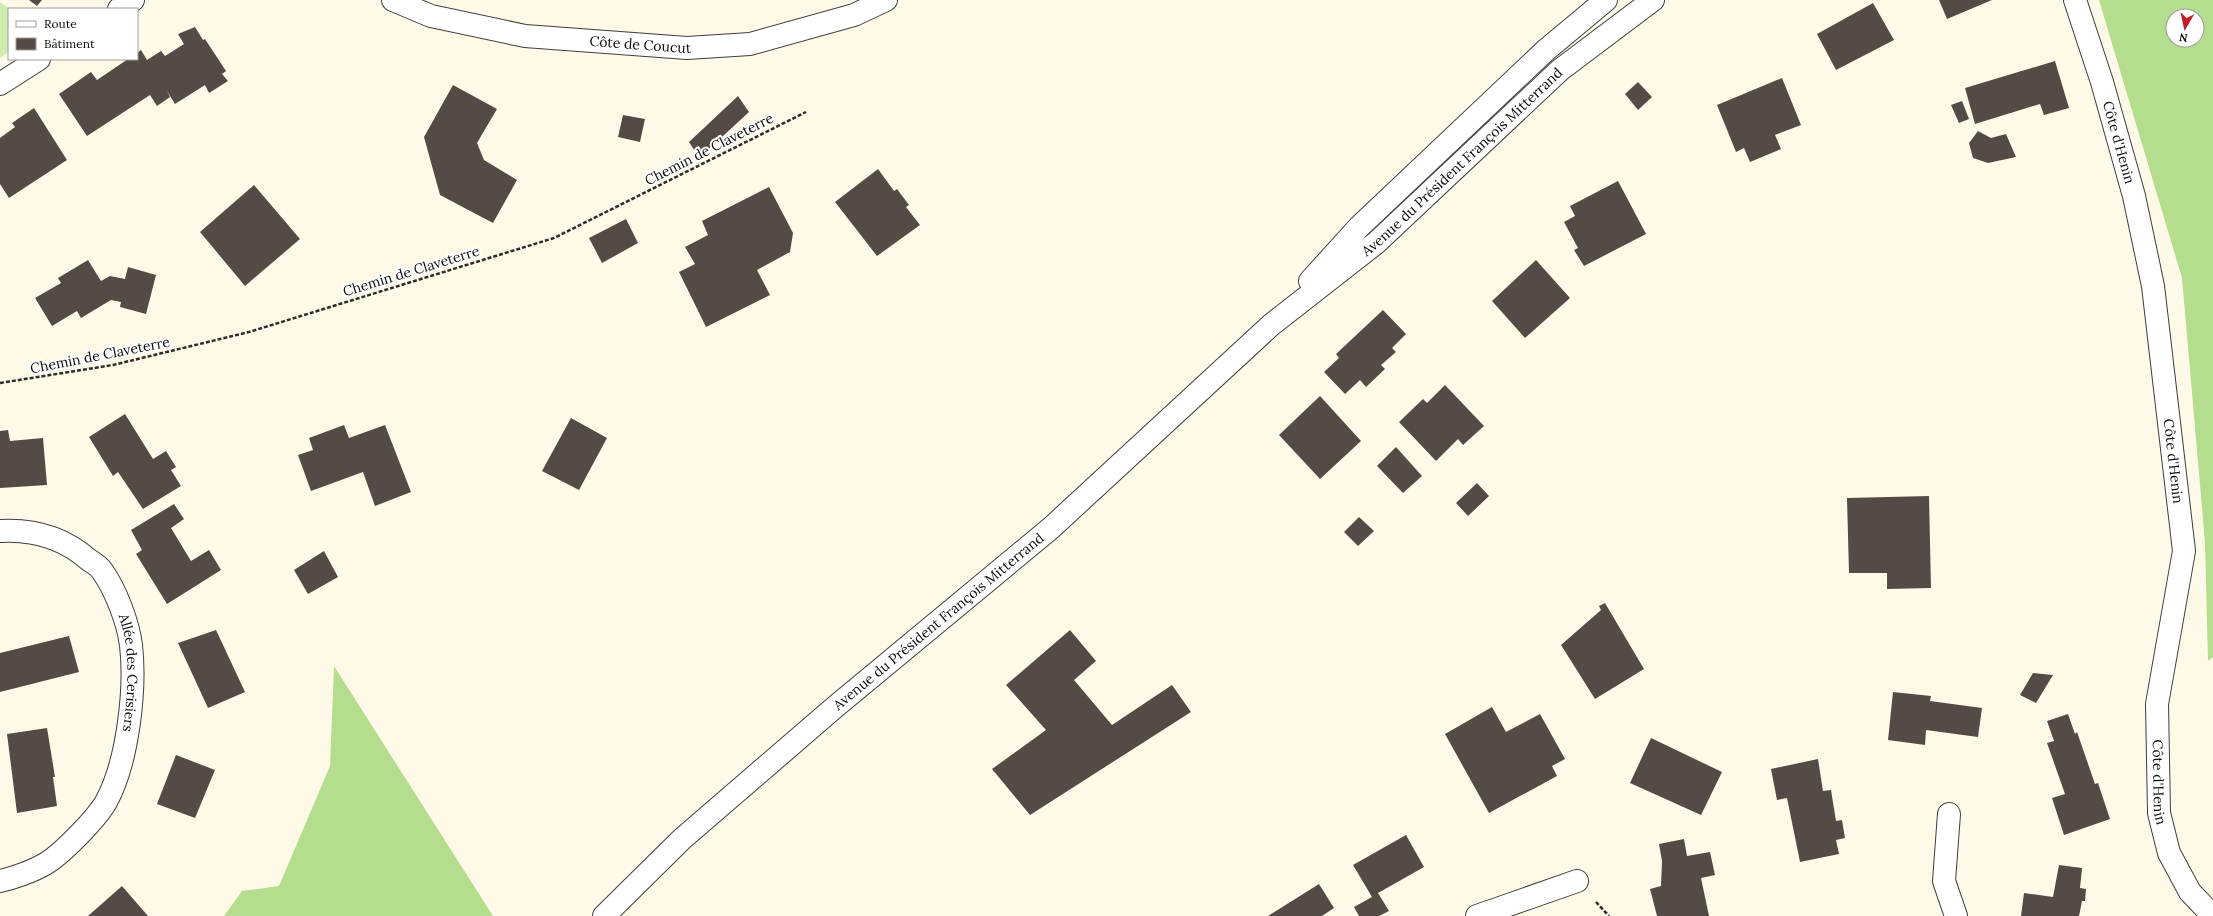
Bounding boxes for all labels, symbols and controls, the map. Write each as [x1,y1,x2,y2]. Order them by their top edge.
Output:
legend [8,8,138,60]
north arrow [2165,8,2205,48]
text: Route [44,16,77,31]
text: N [2178,30,2189,45]
street label: Côte de Coucut [589,32,692,57]
text: Bâtiment [44,36,95,51]
street label: Avenue du Président François Mitterrand [1357,64,1566,261]
street label: Côte d'Henin [2099,99,2139,186]
street label: Chemin de Claveterre [642,109,777,189]
street label: Chemin de Claveterre [341,242,482,300]
street label: Chemin de Claveterre [29,333,172,377]
street label: Côte d'Henin [2160,418,2187,505]
street label: Avenue du Président François Mitterrand [829,529,1047,714]
street label: Allée des Cerisiers [114,610,141,733]
street label: Côte d'Henin [2149,739,2171,827]

